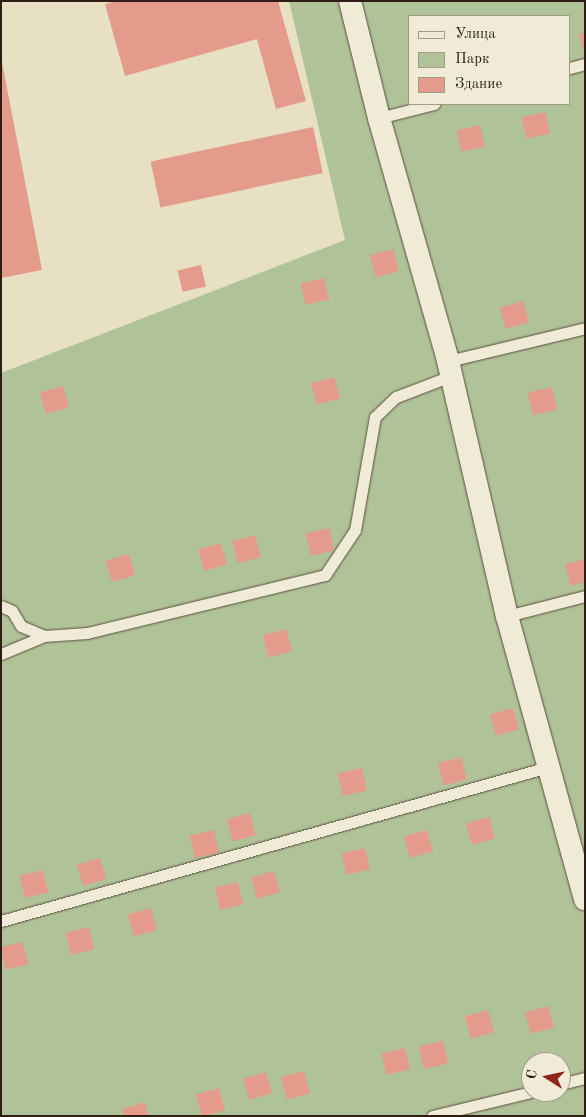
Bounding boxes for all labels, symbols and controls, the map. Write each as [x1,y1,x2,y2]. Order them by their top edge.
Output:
legend [408,15,571,105]
text: Улица [455,27,496,42]
text: Парк [455,52,490,67]
text: Здание [455,77,502,92]
north arrow [521,1052,571,1102]
text: С [525,1069,540,1080]

